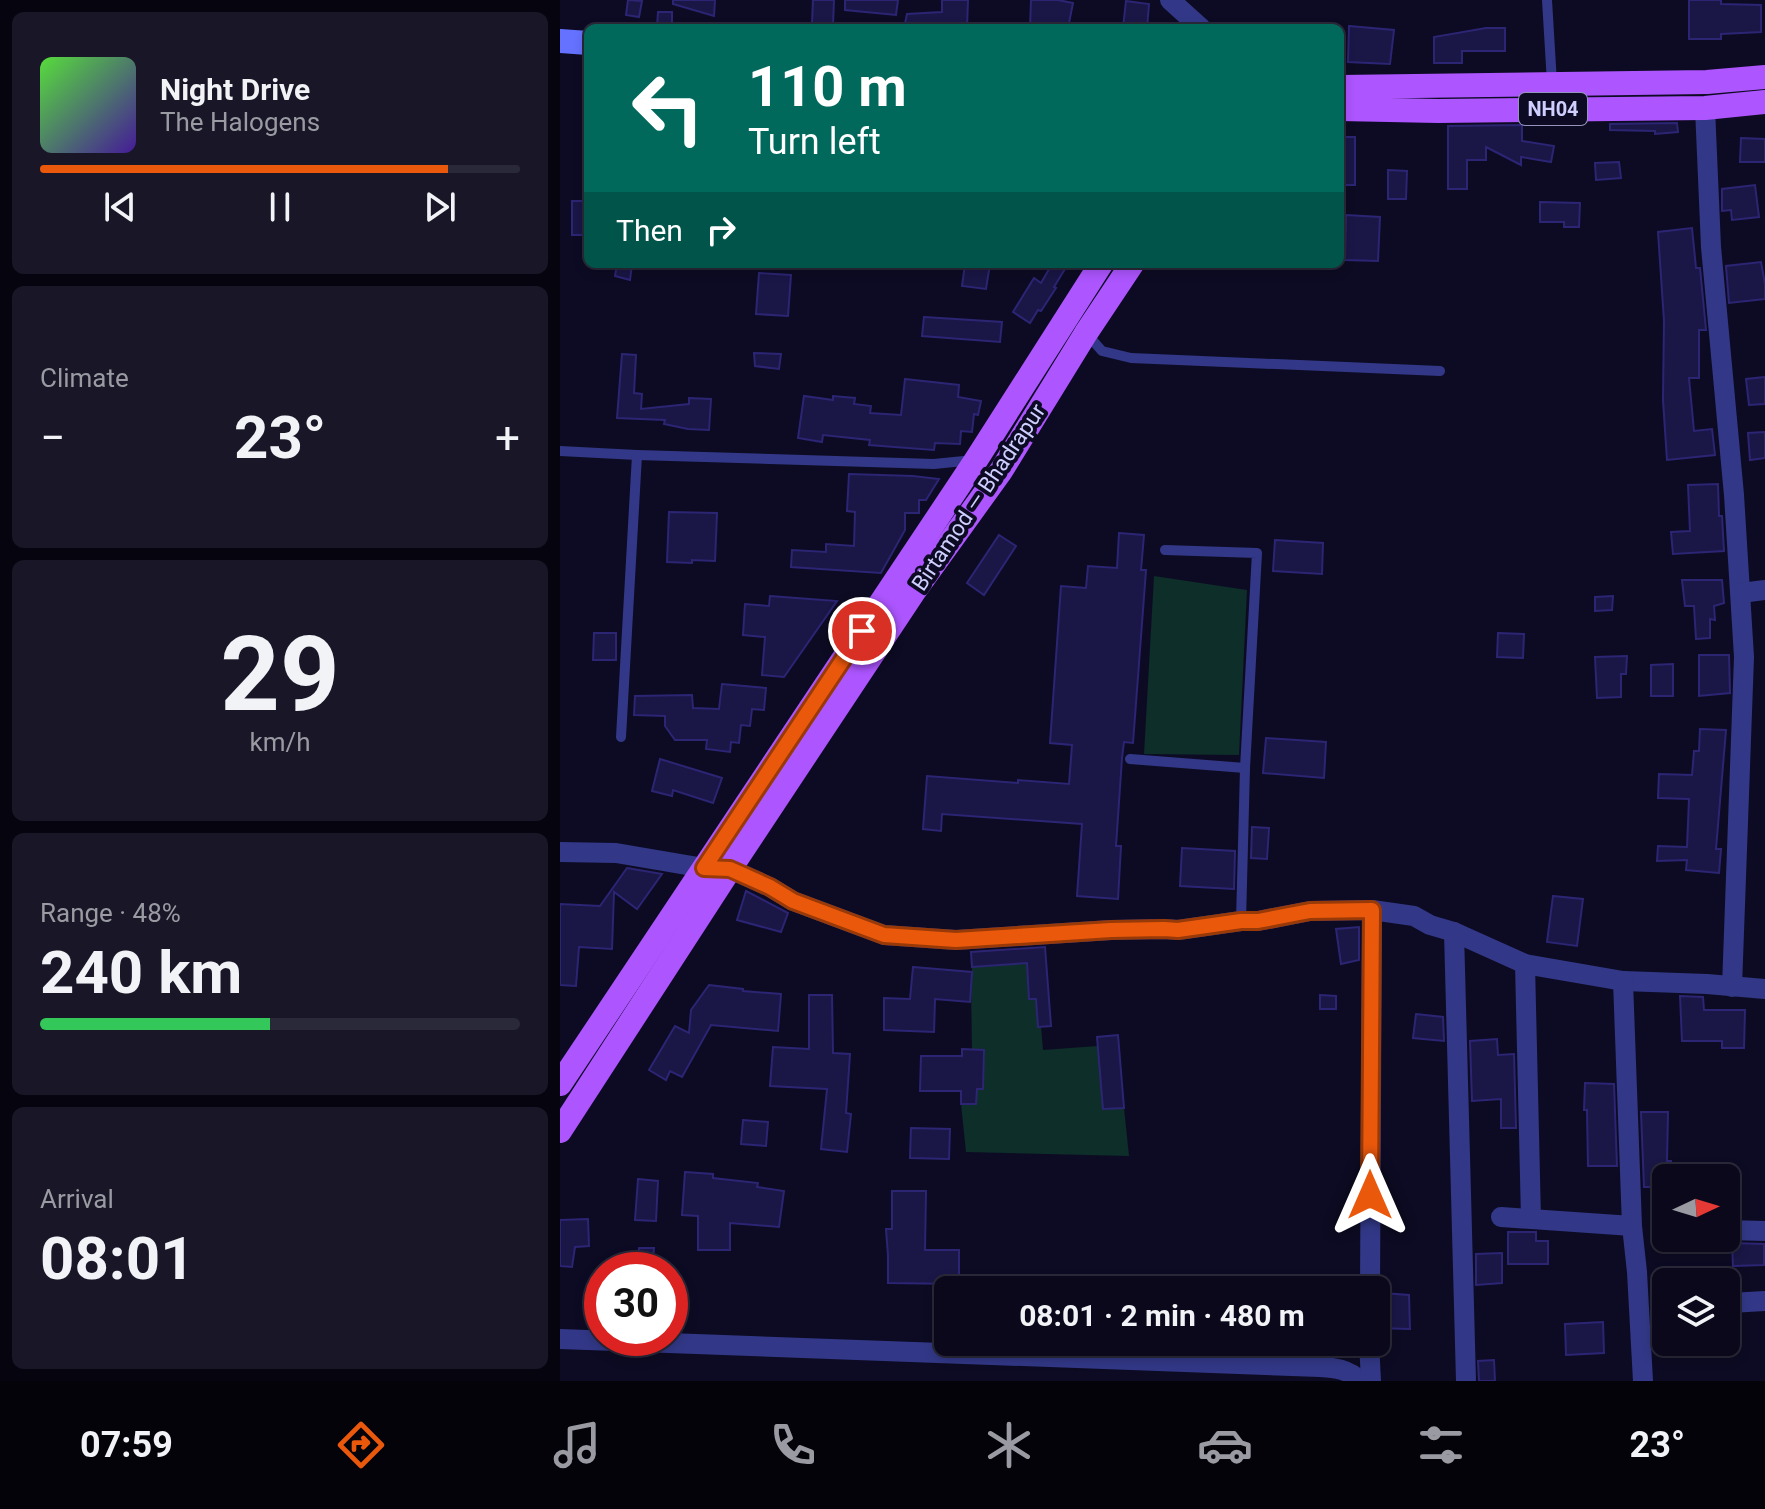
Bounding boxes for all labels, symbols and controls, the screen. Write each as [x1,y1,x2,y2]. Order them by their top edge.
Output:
text: 110 m [748,54,907,120]
icon: left [616,56,720,160]
text: Night Drive [160,72,310,107]
road number: NH04 [1519,93,1587,125]
text: The Halogens [160,107,320,137]
text: Turn left [748,121,881,163]
icon: previous [98,185,142,229]
icon: pause [258,185,302,229]
icon: next [418,185,462,229]
icon: right [699,208,743,252]
text: Then [616,213,683,248]
text: Climate [40,363,129,393]
street label: Birtamod — Bhadrapur [907,399,1051,595]
text: 23° [234,402,326,473]
text: − [40,412,65,464]
text: + [495,412,520,464]
pin [828,597,896,665]
icon: arrive [840,609,884,653]
text: 29 [220,614,340,735]
text: km/h [249,727,311,757]
text: Range · 48% [40,898,181,928]
text: 240 km [40,937,242,1008]
position arrow [1328,1153,1412,1237]
north arrow [1652,1164,1740,1252]
map controls [1652,1164,1740,1356]
text: Arrival [40,1184,114,1214]
text: 08:01 [40,1223,195,1294]
speed limit sign: 30 [584,1252,688,1356]
button: layers [1652,1268,1740,1356]
text: 08:01 · 2 min · 480 m [1019,1298,1305,1333]
icon: directions [333,1417,389,1473]
icon: music [549,1417,605,1473]
icon: phone [765,1417,821,1473]
icon: climate [981,1417,1037,1473]
icon: car [1197,1417,1253,1473]
icon: filters [1413,1417,1469,1473]
text: 07:59 [80,1424,173,1466]
text: 23° [1630,1424,1685,1466]

